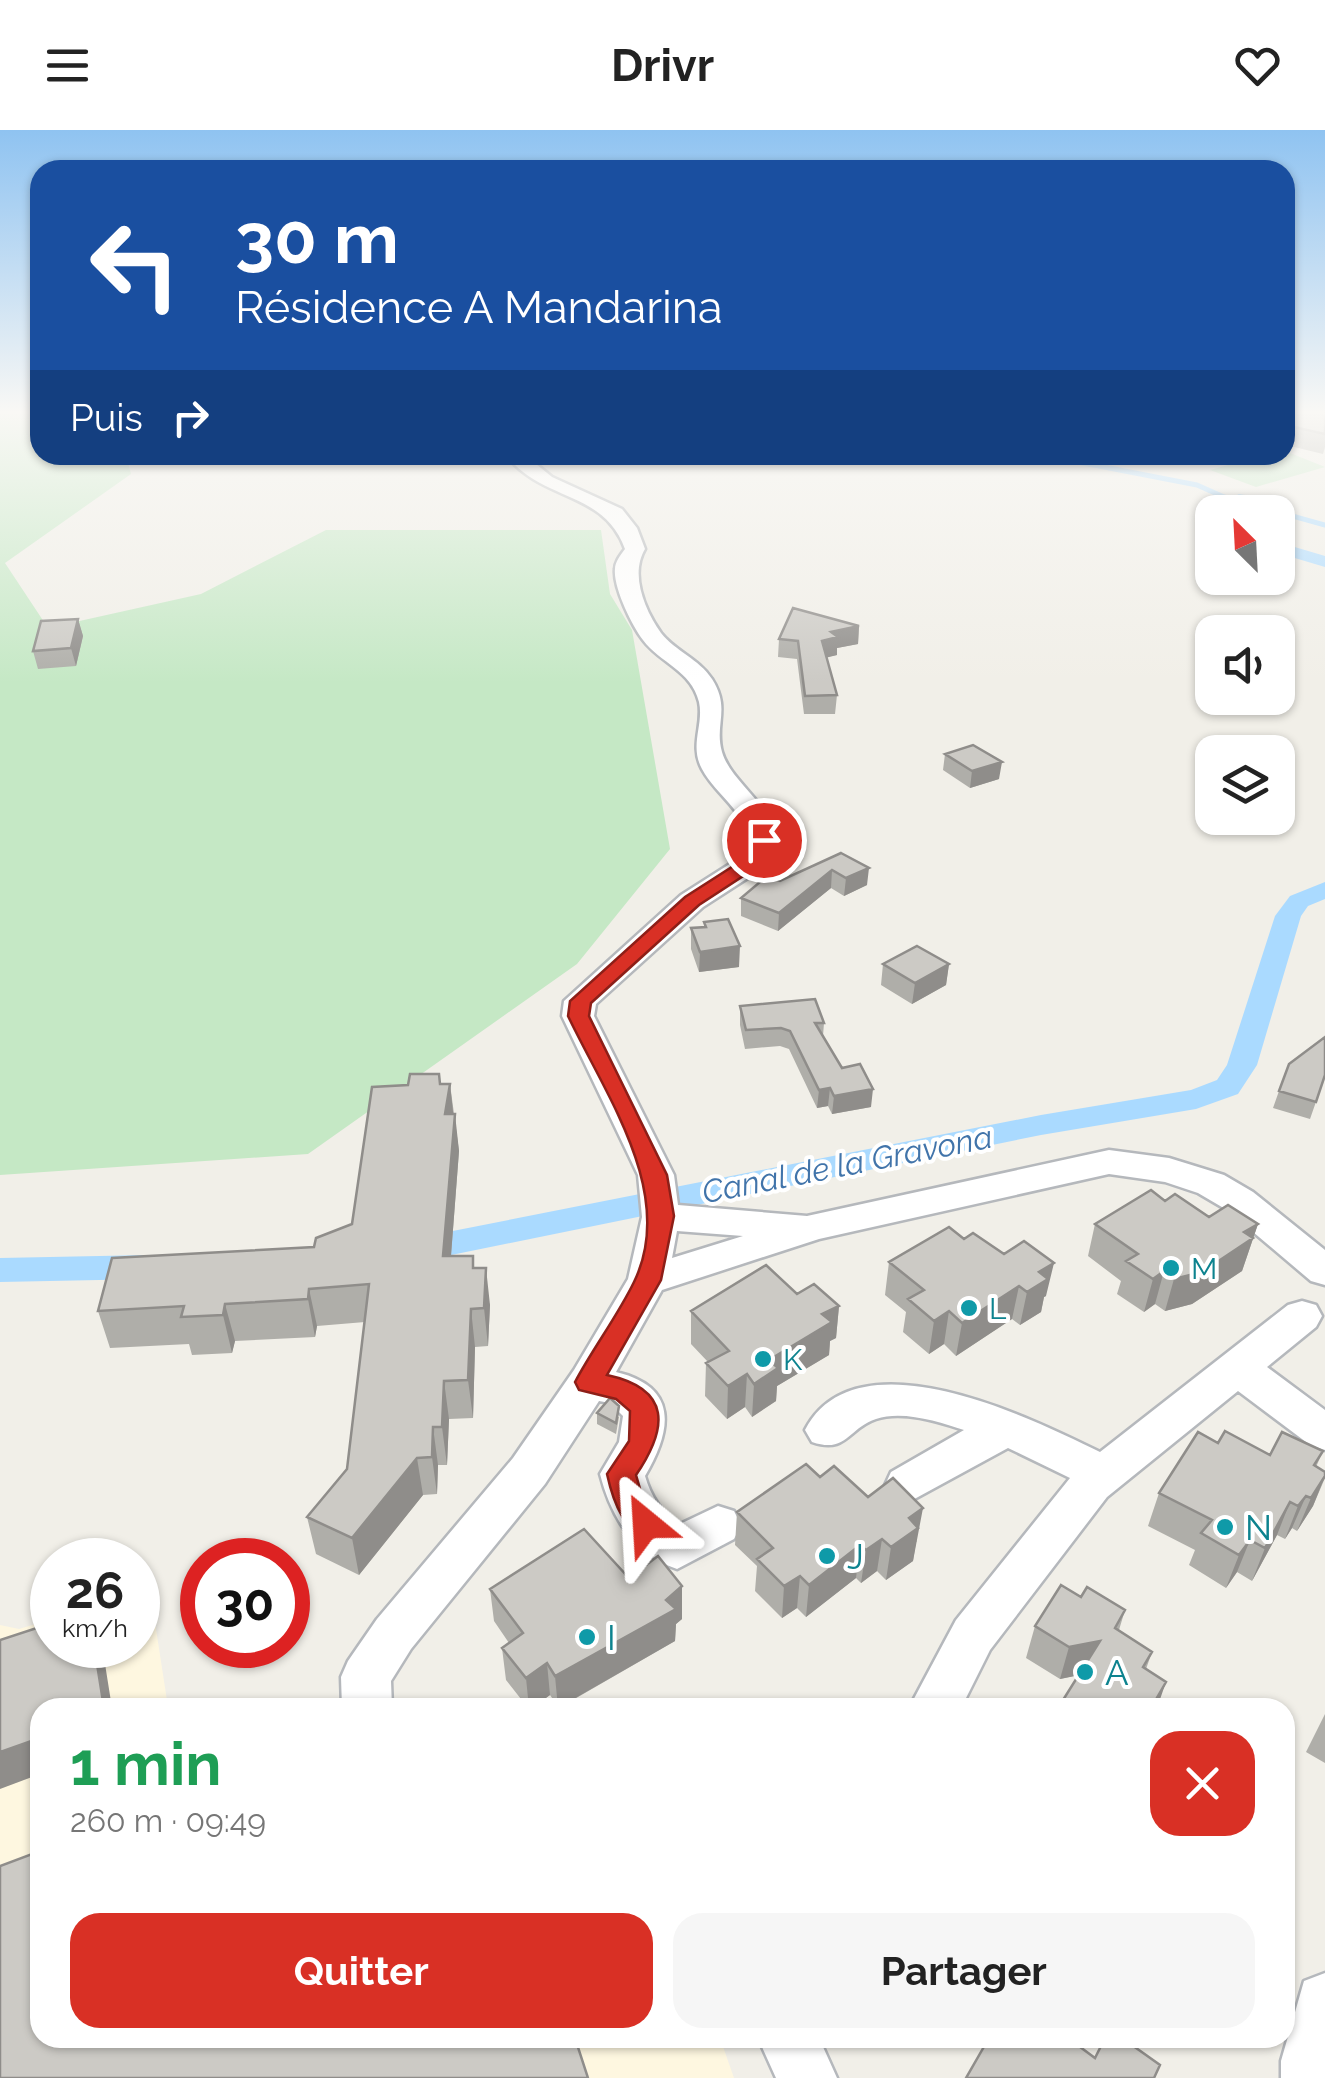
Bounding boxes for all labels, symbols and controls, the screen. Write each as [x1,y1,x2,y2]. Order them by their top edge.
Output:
icon: menu [40,38,95,93]
icon: heart [1230,38,1285,93]
text: Drivr [611,39,714,92]
text: 30 m [235,197,399,279]
icon: left [70,200,200,330]
text: Résidence A Mandarina [235,281,723,334]
icon: right [163,390,218,445]
text: Puis [70,395,143,440]
north arrow [1195,495,1295,595]
map controls [1195,495,1295,835]
button: sound [1195,615,1295,715]
button: layers [1195,735,1295,835]
pin [722,798,807,883]
icon: arrive [737,813,792,868]
water label: Canal de la Gravona [699,1118,995,1210]
place label: M [1191,1251,1217,1286]
marker: M [1160,1257,1182,1279]
place label: L [989,1291,1007,1326]
marker: L [958,1297,980,1319]
place label: K [783,1342,803,1377]
marker: K [752,1348,774,1370]
position arrow [594,1472,698,1576]
place label: N [1245,1507,1272,1548]
marker: N [1214,1516,1236,1538]
place label: J [847,1536,864,1577]
speed limit sign: 30 [180,1538,310,1668]
marker: J [816,1545,838,1567]
text: 26 [66,1561,124,1620]
text: km/h [62,1613,128,1643]
place label: I [607,1617,616,1658]
marker: I [576,1626,598,1648]
place label: A [1105,1652,1129,1693]
marker: A [1074,1661,1096,1683]
text: 1 min [70,1729,221,1799]
button: close [1150,1731,1255,1836]
text: 260 m · 09:49 [70,1802,266,1839]
button: Quitter [70,1913,653,2028]
button: Partager [673,1913,1255,2028]

